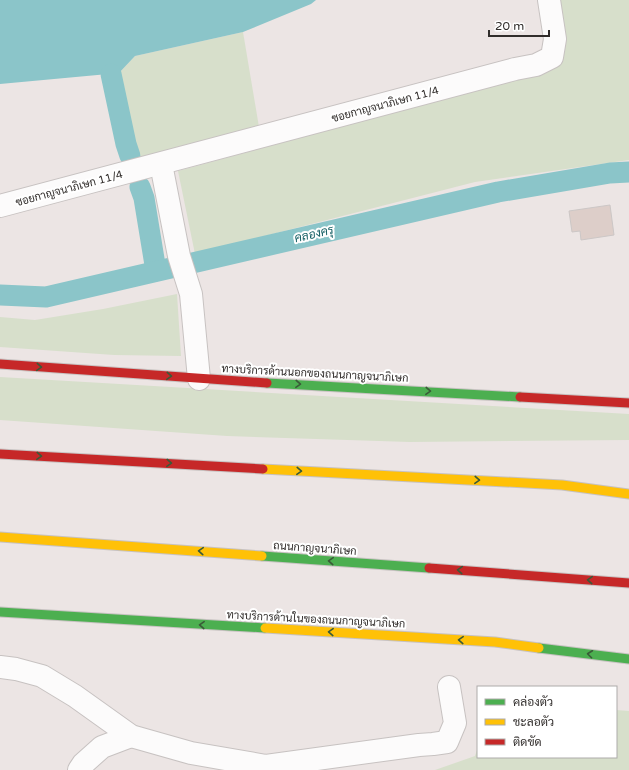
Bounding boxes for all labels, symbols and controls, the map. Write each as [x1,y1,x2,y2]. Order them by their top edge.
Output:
scale bar [489,12,549,38]
text: 20 m [495,19,524,33]
street label: ซอยกาญจนาภิเษก 11/4 [330,84,440,125]
street label: ซอยกาญจนาภิเษก 11/4 [14,168,124,209]
water label: คลองครุ [293,222,337,247]
street label: ทางบริการด้านนอกของถนนกาญจนาภิเษก [221,361,409,385]
one-way arrow [36,362,42,371]
one-way arrow [166,372,172,381]
one-way arrow [295,380,301,388]
one-way arrow [425,387,431,396]
one-way arrow [36,452,42,461]
one-way arrow [166,459,172,468]
one-way arrow [296,466,302,475]
one-way arrow [474,476,481,485]
street label: ถนนกาญจนาภิเษก [273,539,357,558]
one-way arrow [198,547,204,556]
one-way arrow [328,556,334,565]
one-way arrow [457,566,463,575]
one-way arrow [587,575,593,584]
street label: ทางบริการด้านในของถนนกาญจนาภิเษก [226,606,406,631]
one-way arrow [199,620,205,629]
one-way arrow [328,628,334,637]
one-way arrow [458,636,464,644]
one-way arrow [587,650,593,659]
legend [477,686,617,758]
text: คล่องตัว [513,695,553,709]
text: ชะลอตัว [513,715,554,729]
text: ติดขัด [513,735,542,749]

